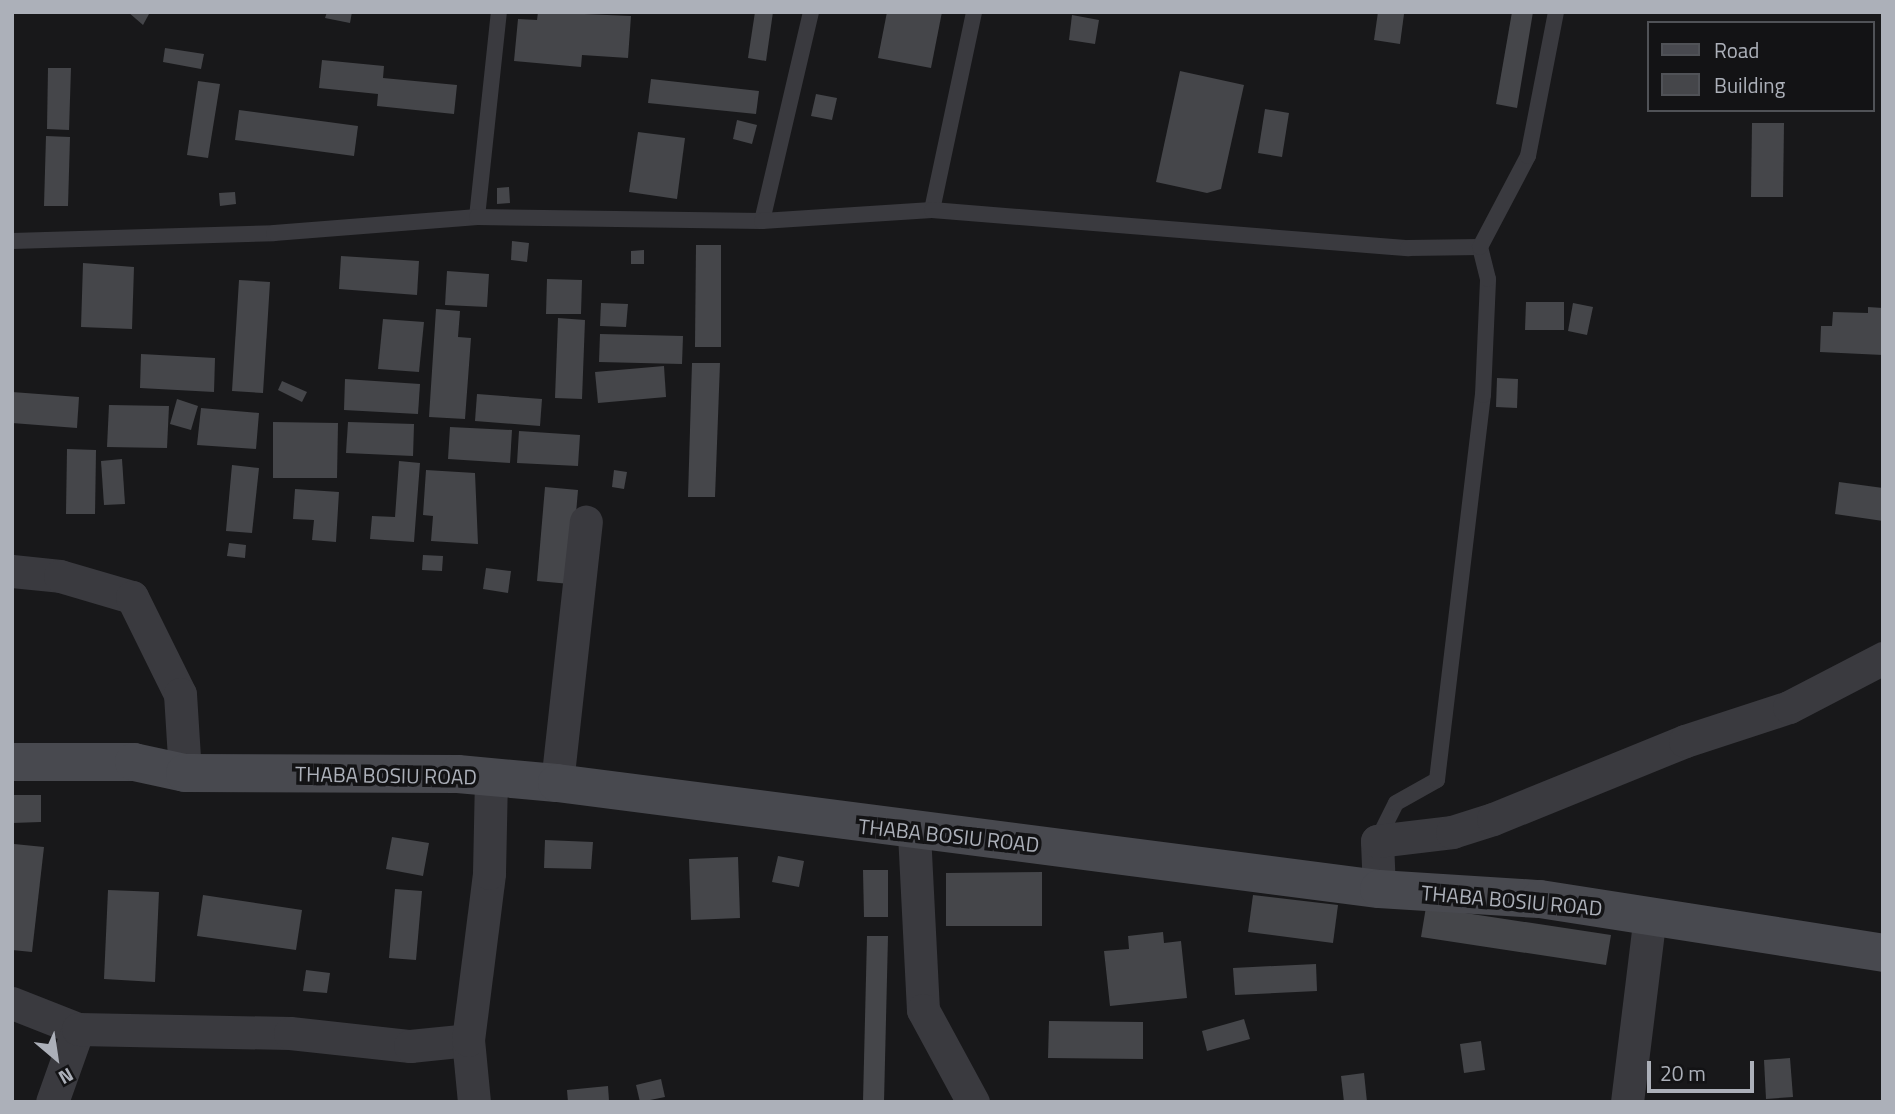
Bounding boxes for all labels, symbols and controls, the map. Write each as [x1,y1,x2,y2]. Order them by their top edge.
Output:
legend [1646,21,1874,112]
text: Road [1714,34,1759,66]
text: Building [1714,69,1785,101]
street label: THABA BOSIU ROAD [295,761,477,789]
street label: THABA BOSIU ROAD [857,813,1041,857]
street label: THABA BOSIU ROAD [1420,880,1604,920]
north arrow [21,1023,91,1093]
scale bar [1650,1048,1757,1092]
text: 20 m [1660,1057,1706,1089]
text: N [54,1061,79,1093]

